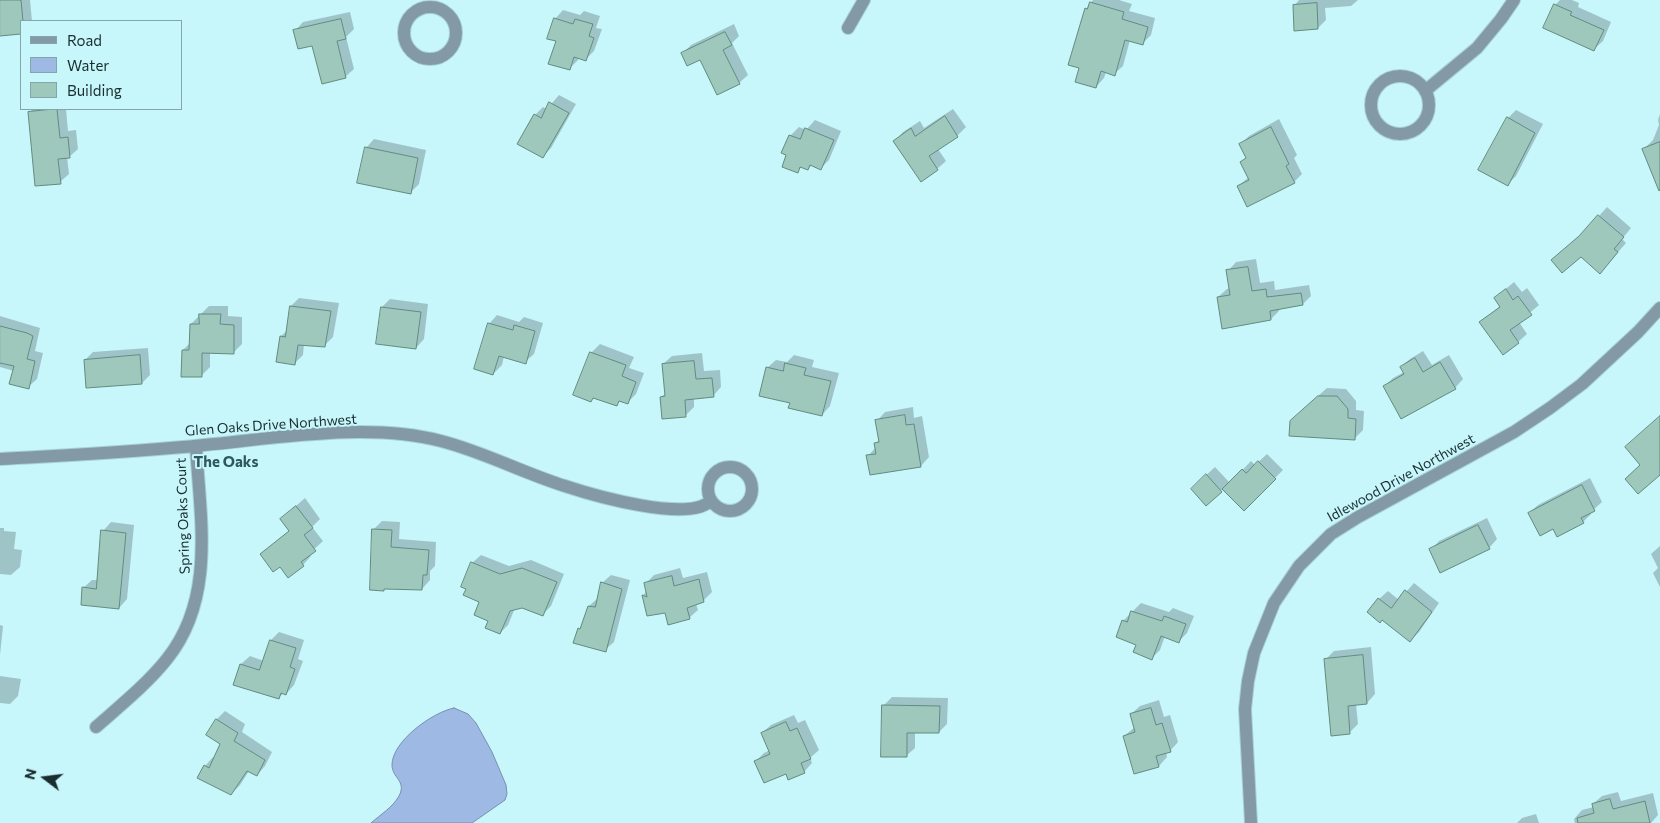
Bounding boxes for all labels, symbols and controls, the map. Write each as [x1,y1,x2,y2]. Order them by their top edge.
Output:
legend [20,20,182,110]
text: Road [67,31,102,49]
text: Water [67,56,109,74]
text: Building [67,81,122,99]
street label: Glen Oaks Drive Northwest [184,411,358,439]
street label: Idlewood Drive Northwest [1324,430,1478,526]
district label: The Oaks [194,453,258,471]
street label: Spring Oaks Court [173,458,193,574]
north arrow [20,753,70,803]
text: N [20,767,40,781]

